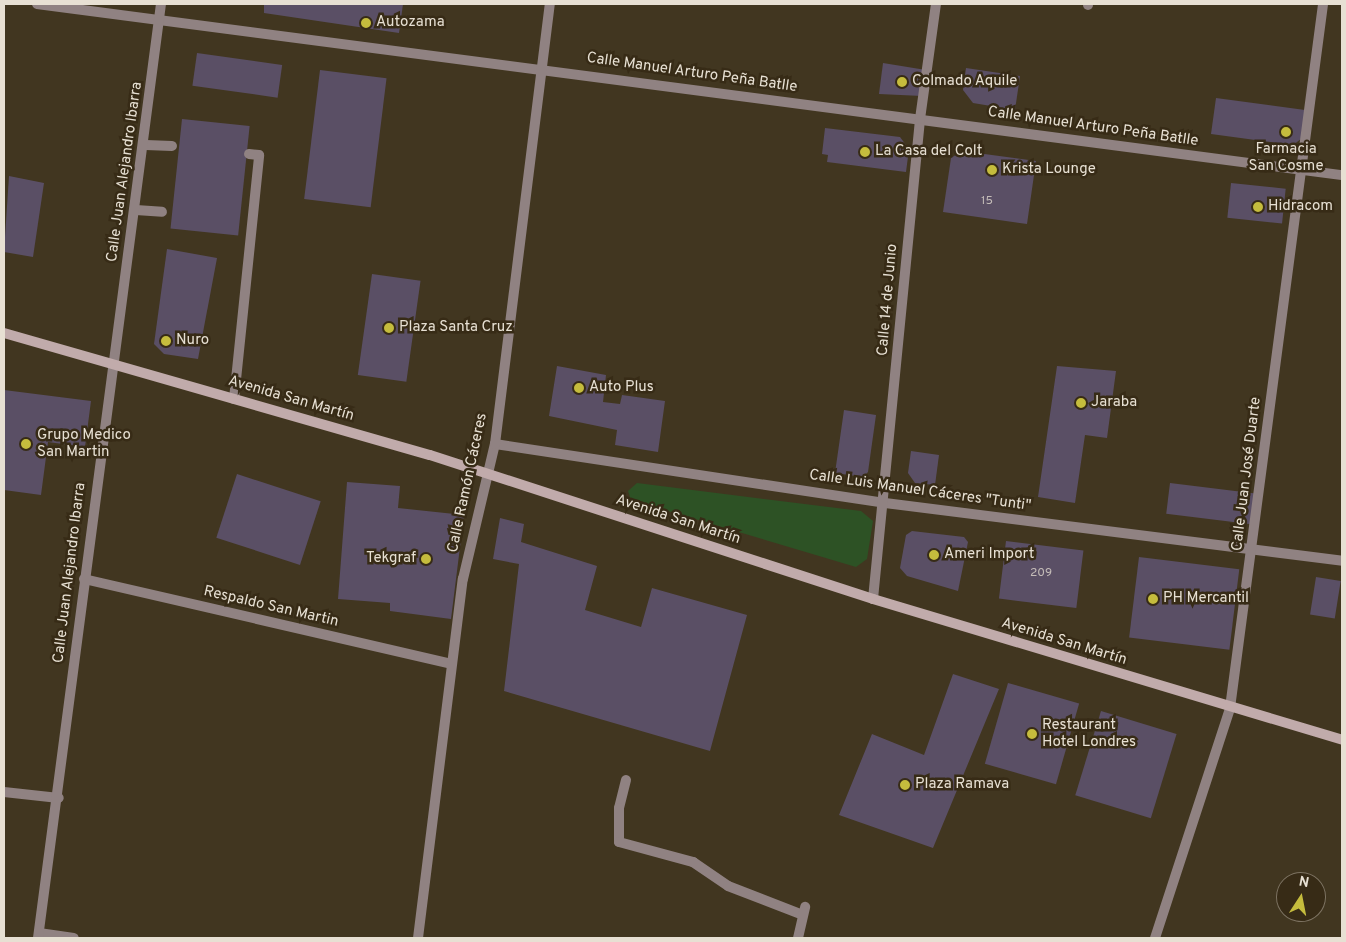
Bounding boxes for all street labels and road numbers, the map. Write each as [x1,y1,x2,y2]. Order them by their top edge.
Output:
street label: Calle Manuel Arturo Peña Batlle [585,49,799,97]
street label: Calle Juan Alejandro lbarra [103,81,147,263]
street label: Calle Manuel Arturo Peña Batlle [986,103,1200,151]
street label: Calle 14 de Junio [874,243,902,357]
street label: Avenida San Martín [226,372,356,426]
street label: Calle Juan José Duarte [1229,396,1265,552]
street label: Calle Ramón Cáceres [444,412,492,554]
street label: Calle Luis Manuel Cáceres "Tunti" [808,467,1032,515]
street label: Calle Juan Alejandro lbarra [50,481,90,665]
street label: Avenida San Martín [613,491,743,549]
street label: Respaldo San Martin [202,583,340,631]
street label: Avenida San Martín [999,614,1129,670]

